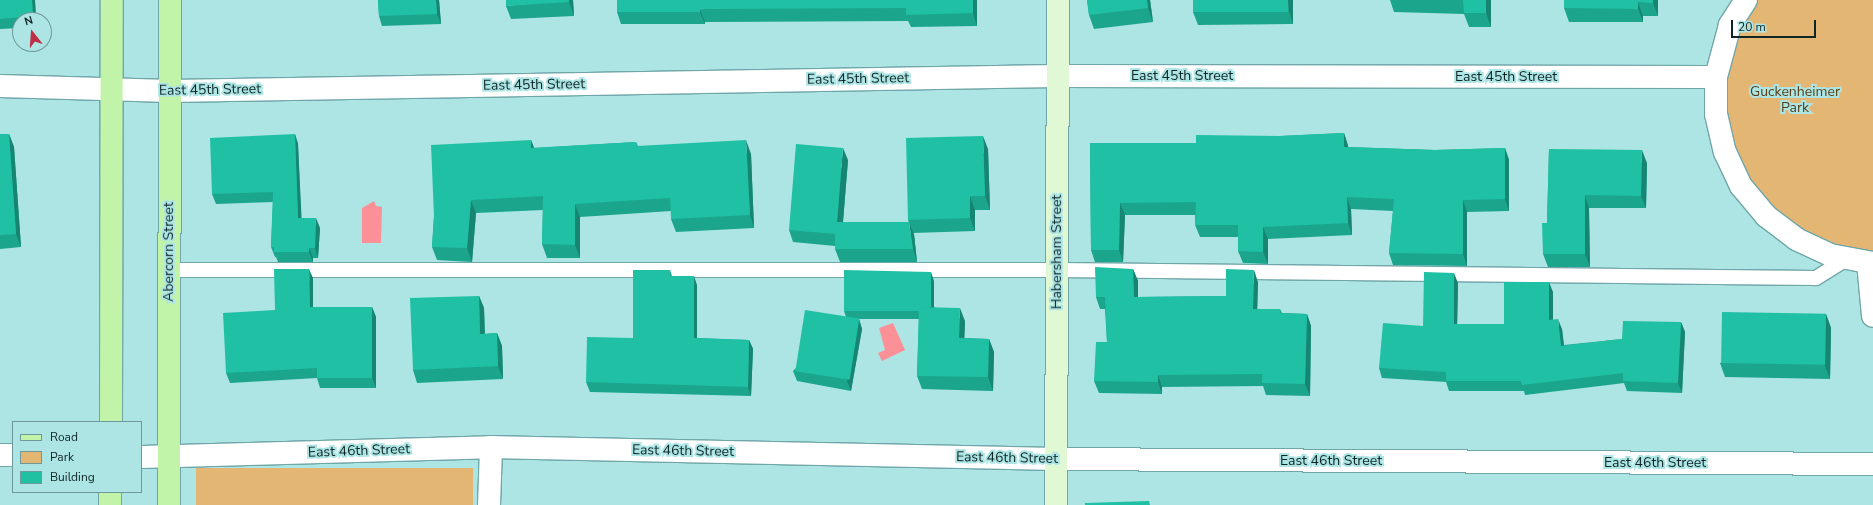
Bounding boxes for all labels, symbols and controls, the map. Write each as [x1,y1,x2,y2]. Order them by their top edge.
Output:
north arrow [12,12,52,52]
scale bar [1733,12,1818,38]
text: N [23,13,35,29]
text: 20 m [1738,19,1766,35]
street label: East 45th Street [1131,68,1233,84]
street label: East 45th Street [1455,69,1557,85]
street label: East 45th Street [807,70,909,88]
street label: East 45th Street [483,76,585,94]
street label: East 45th Street [159,81,261,99]
park label: Guckenheimer Park [1750,84,1840,116]
street label: Habersham Street [1049,195,1065,309]
street label: Abercorn Street [161,202,177,302]
legend [12,421,142,493]
text: Road [50,429,78,445]
street label: East 46th Street [308,441,410,461]
street label: East 46th Street [632,442,734,460]
text: Park [50,449,74,465]
street label: East 46th Street [956,449,1058,467]
street label: East 46th Street [1280,453,1382,469]
street label: East 46th Street [1604,455,1706,471]
text: Building [50,469,95,485]

